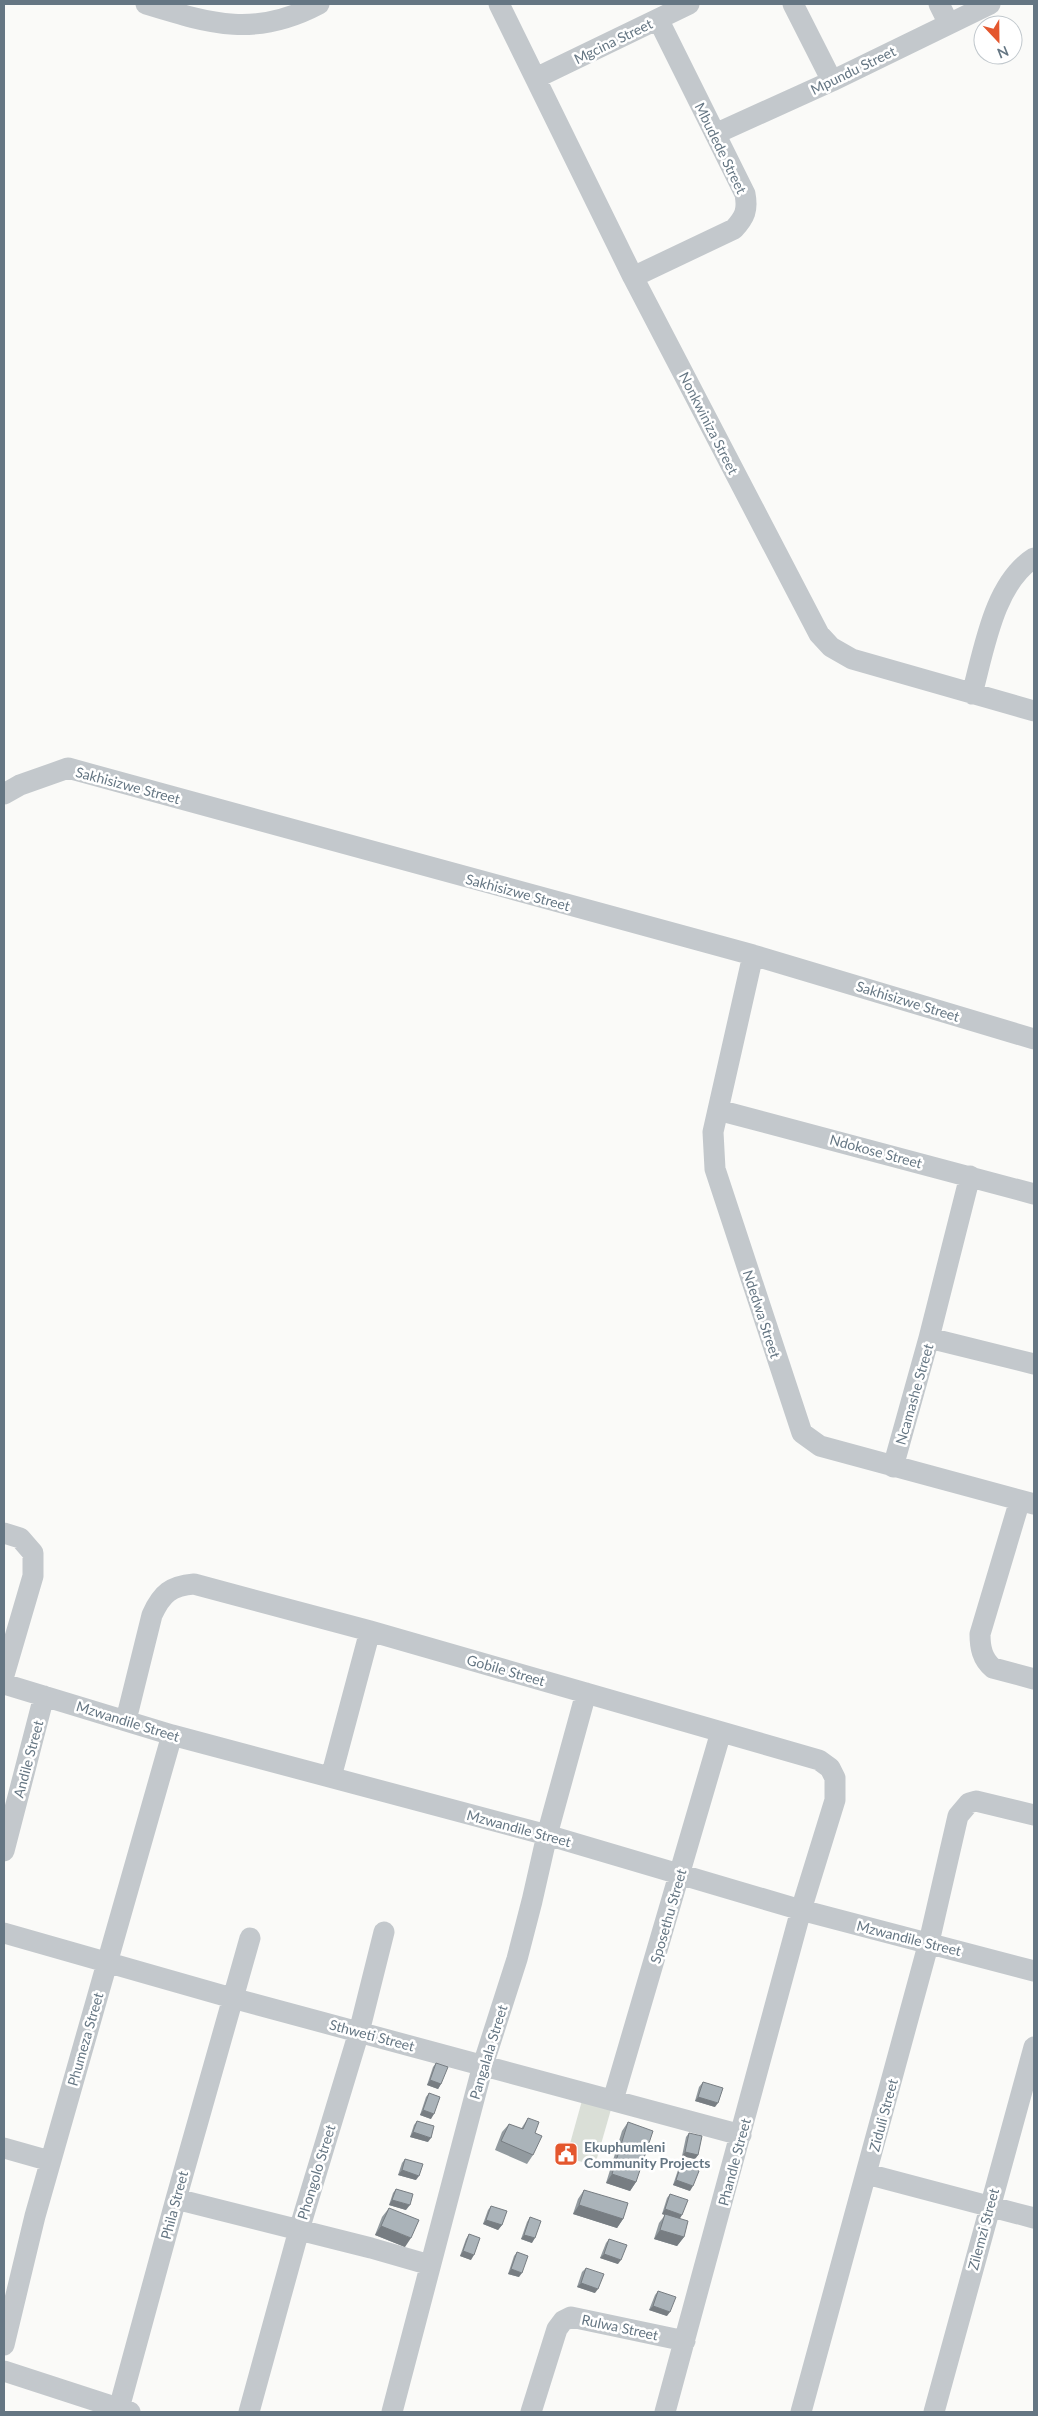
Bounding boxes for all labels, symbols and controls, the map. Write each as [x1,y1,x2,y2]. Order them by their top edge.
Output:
street label: Mgcina Street [571,15,655,67]
north arrow [973,15,1023,65]
street label: Mpundu Street [808,42,898,98]
text: N [995,43,1011,62]
street label: Mbudede Street [692,100,750,196]
street label: Nonkwiniza Street [676,369,742,477]
street label: Sakhisizwe Street [74,763,182,807]
street label: Sakhisizwe Street [464,870,572,914]
street label: Sakhisizwe Street [854,977,962,1025]
street label: Ndokose Street [828,1131,924,1171]
street label: Ndedwa Street [740,1268,784,1360]
street label: Ncamashe Street [891,1342,937,1446]
street label: Gobile Street [465,1651,547,1689]
street label: Mzwandile Street [74,1697,182,1745]
street label: Andile Street [9,1718,47,1800]
street label: Mzwandile Street [465,1806,573,1850]
street label: Sposethu Street [646,1867,690,1965]
street label: Mzwandile Street [855,1917,963,1959]
street label: Phumeza Street [64,1990,106,2088]
street label: Pangalala Street [466,2003,510,2101]
street label: Sthweti Street [328,2015,416,2055]
street label: Ziduli Street [865,2077,901,2153]
street label: Phandle Street [714,2116,754,2208]
street label: Phongolo Street [293,2122,339,2222]
place label: Ekuphumleni Community Projects [584,2138,710,2171]
public building icon: Ekuphumleni Community Projects [553,2141,579,2167]
street label: Phila Street [157,2169,191,2241]
street label: Zilemzi Street [964,2186,1002,2272]
street label: Rulwa Street [580,2311,660,2343]

